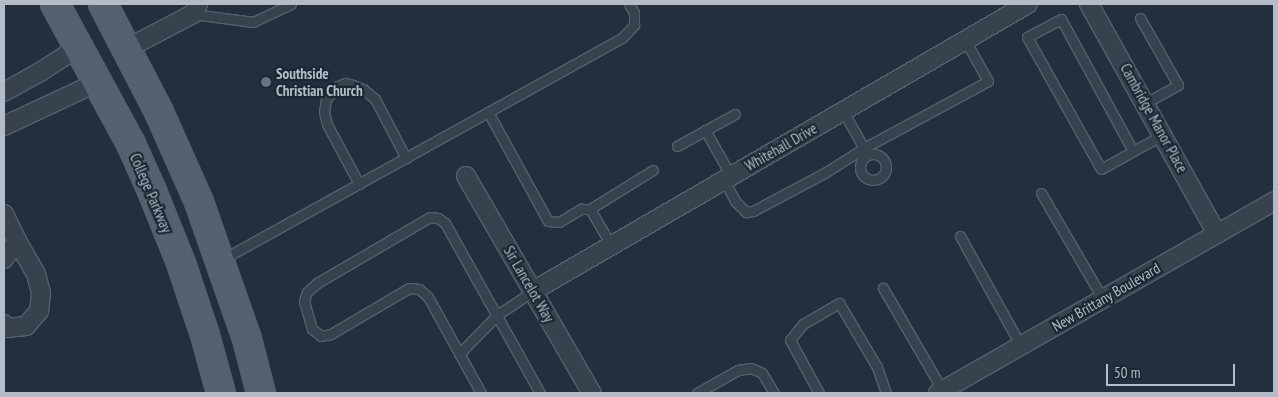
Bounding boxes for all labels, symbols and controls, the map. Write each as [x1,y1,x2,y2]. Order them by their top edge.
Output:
street label: Cambridge Manor Place [1117,60,1191,176]
place label: Southside Christian Church [276,64,363,99]
marker: Southside Christian Church [260,76,272,88]
street label: Whitehall Drive [742,119,820,175]
street label: College Parkway [126,151,176,235]
street label: Sir Lancelot Way [500,243,558,325]
street label: New Brittany Boulevard [1049,259,1163,335]
scale bar [1108,354,1237,386]
text: 50 m [1114,363,1140,382]

